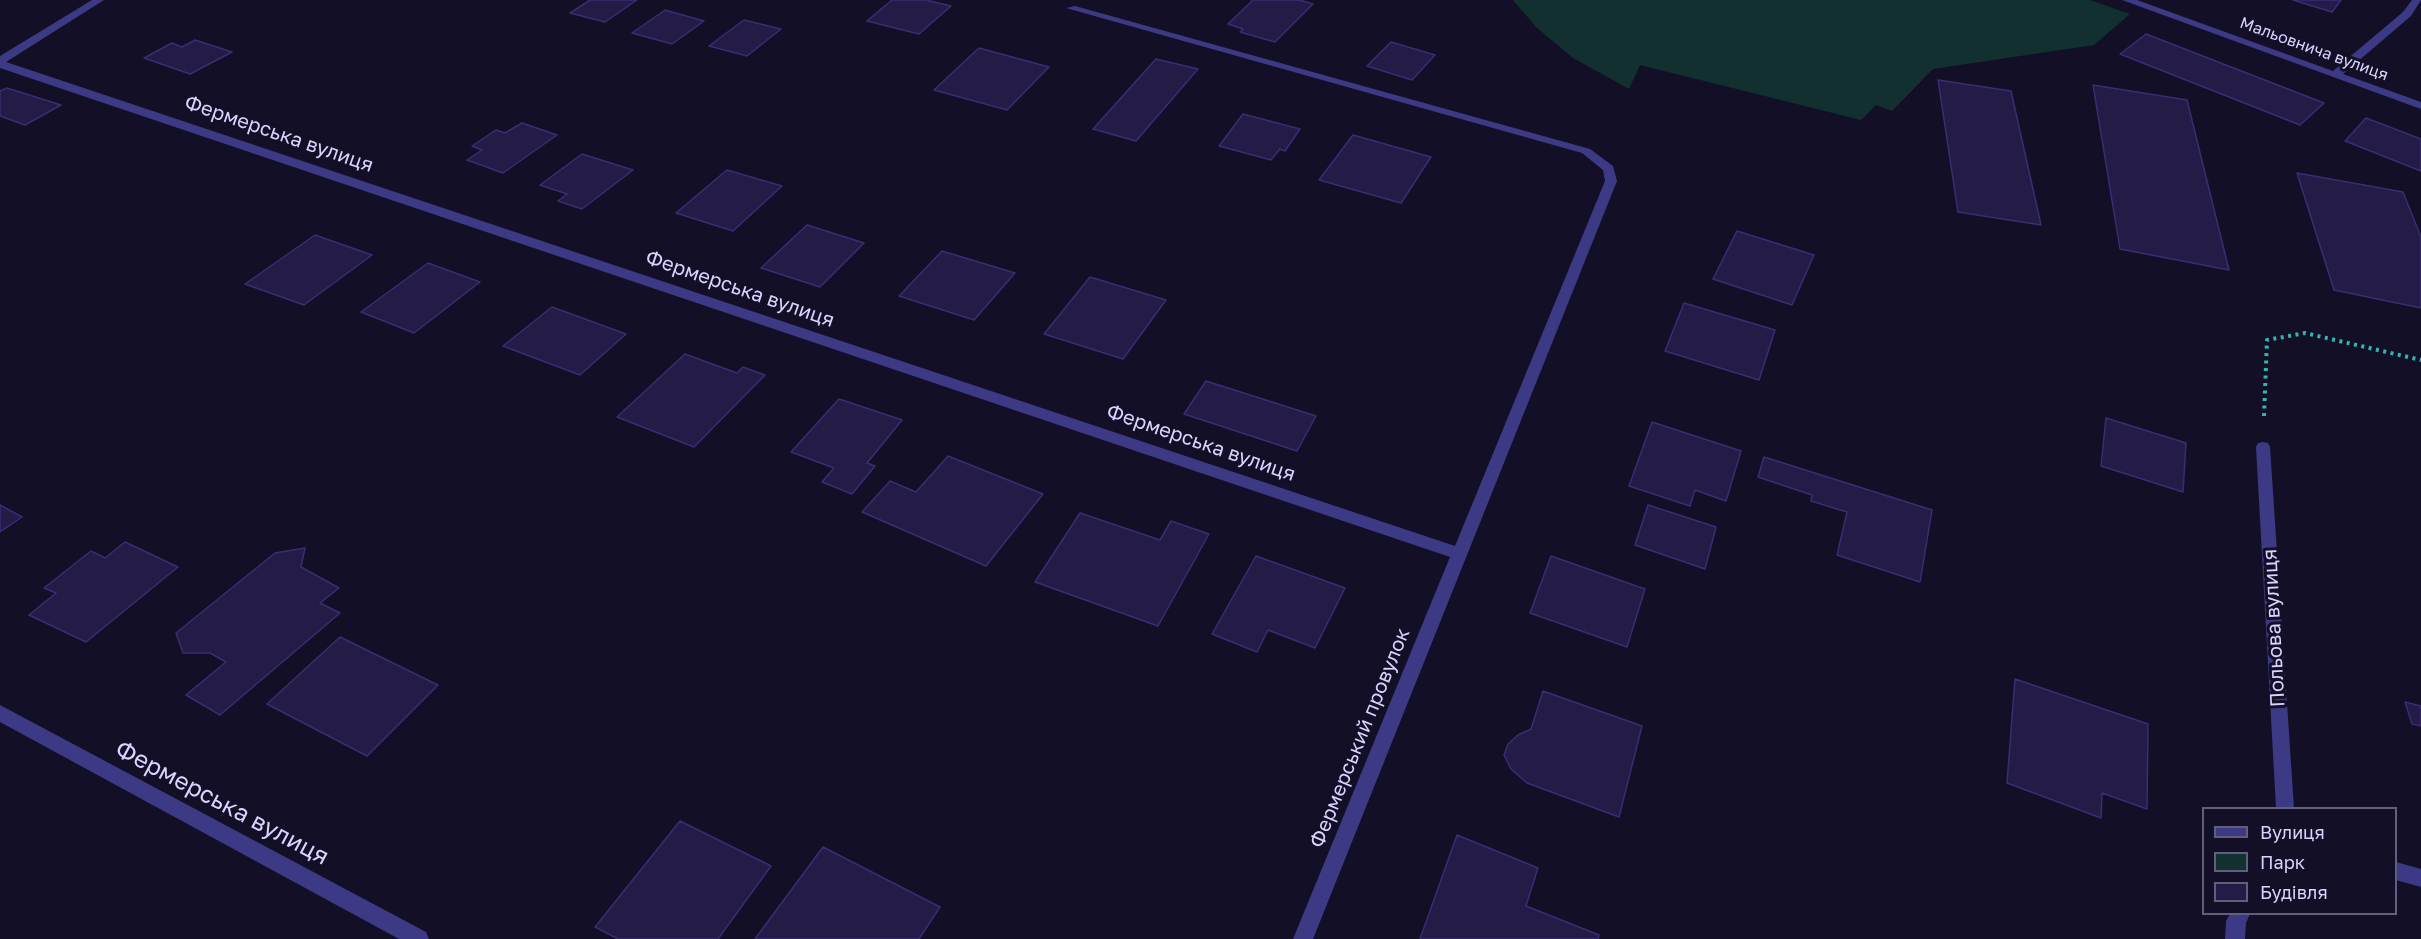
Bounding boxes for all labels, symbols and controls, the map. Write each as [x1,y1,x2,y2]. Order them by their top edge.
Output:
street label: Мальовнича вулиця [2237,13,2391,85]
street label: Фермерська вулиця [181,90,377,178]
street label: Фермерська вулиця [642,245,838,333]
street label: Фермерська вулиця [1103,399,1299,487]
street label: Польова вулиця [2258,548,2290,708]
street label: Фермерський провулок [1305,625,1415,851]
street label: Фермерська вулиця [110,735,334,871]
legend [2202,807,2397,915]
text: Вулиця [2260,821,2325,843]
text: Парк [2260,851,2305,873]
text: Будівля [2260,881,2328,903]

